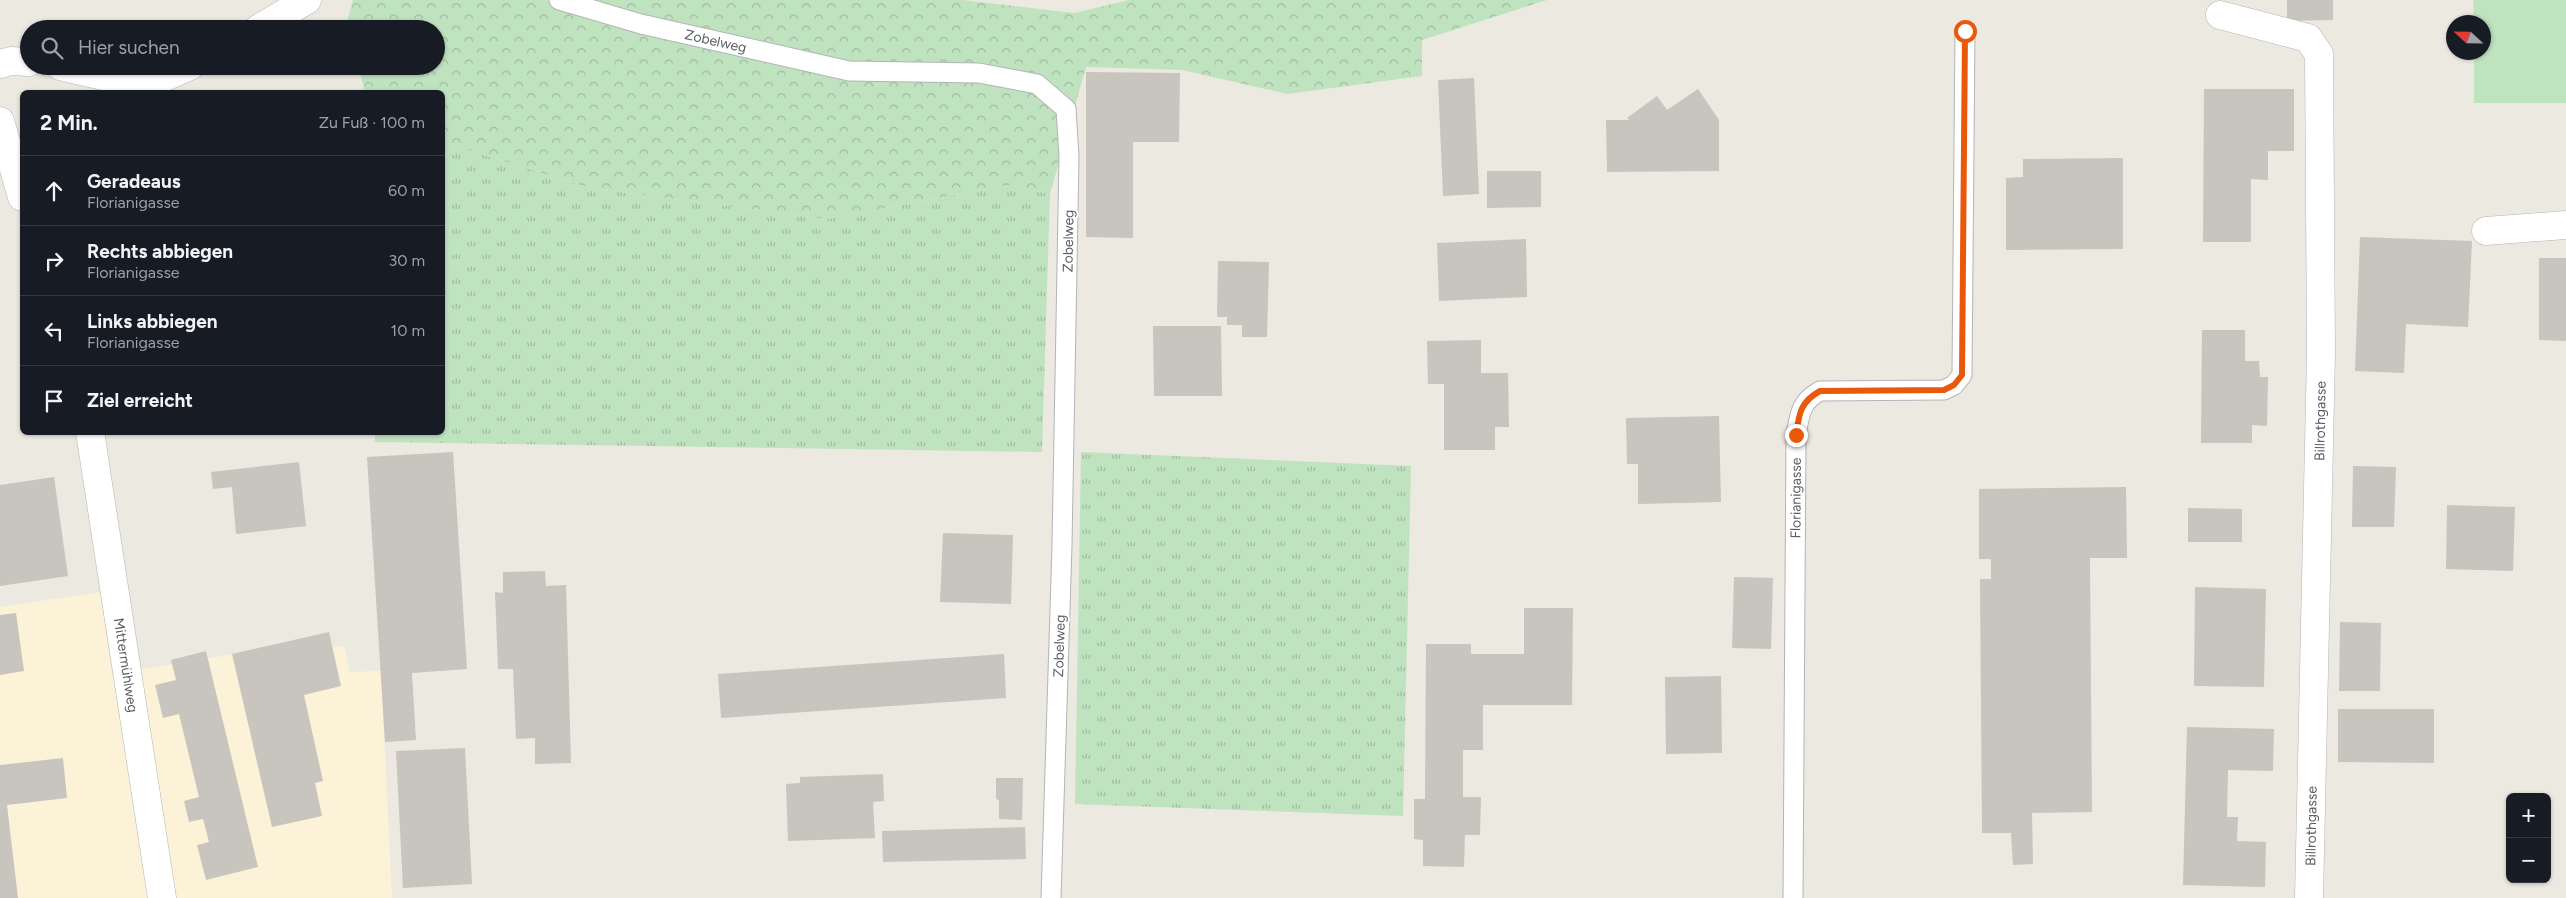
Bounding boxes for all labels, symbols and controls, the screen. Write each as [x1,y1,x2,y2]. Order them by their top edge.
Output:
north arrow [2446,15,2491,60]
search box [20,20,445,75]
route start [1954,20,1977,43]
street label: Zobelweg [683,26,748,57]
icon: search [38,34,66,62]
text: Hier suchen [78,36,179,59]
text: 2 Min. [40,110,98,135]
text: Zu Fuß · 100 m [319,113,425,132]
text: Geradeaus [87,170,181,193]
icon: ahead [40,177,68,205]
text: 60 m [388,181,425,200]
text: Florianigasse [87,193,180,212]
street label: Zobelweg [1059,210,1078,273]
text: Rechts abbiegen [87,240,233,263]
icon: right [40,247,68,275]
text: 30 m [388,251,425,270]
text: Florianigasse [87,263,180,282]
text: Links abbiegen [87,310,218,333]
icon: left [40,317,68,345]
text: 10 m [391,321,425,340]
text: Florianigasse [87,333,180,352]
street label: Billrothgasse [2311,381,2330,461]
icon: arrive [40,387,68,415]
text: Ziel erreicht [87,389,193,412]
route end [1785,424,1808,447]
street label: Florianigasse [1787,457,1805,539]
street label: Zobelweg [1050,614,1069,678]
street label: Mittermühlweg [110,617,141,714]
street label: Billrothgasse [2302,786,2321,866]
map controls [2506,793,2551,883]
button: + [2506,793,2551,838]
button: − [2506,838,2551,883]

